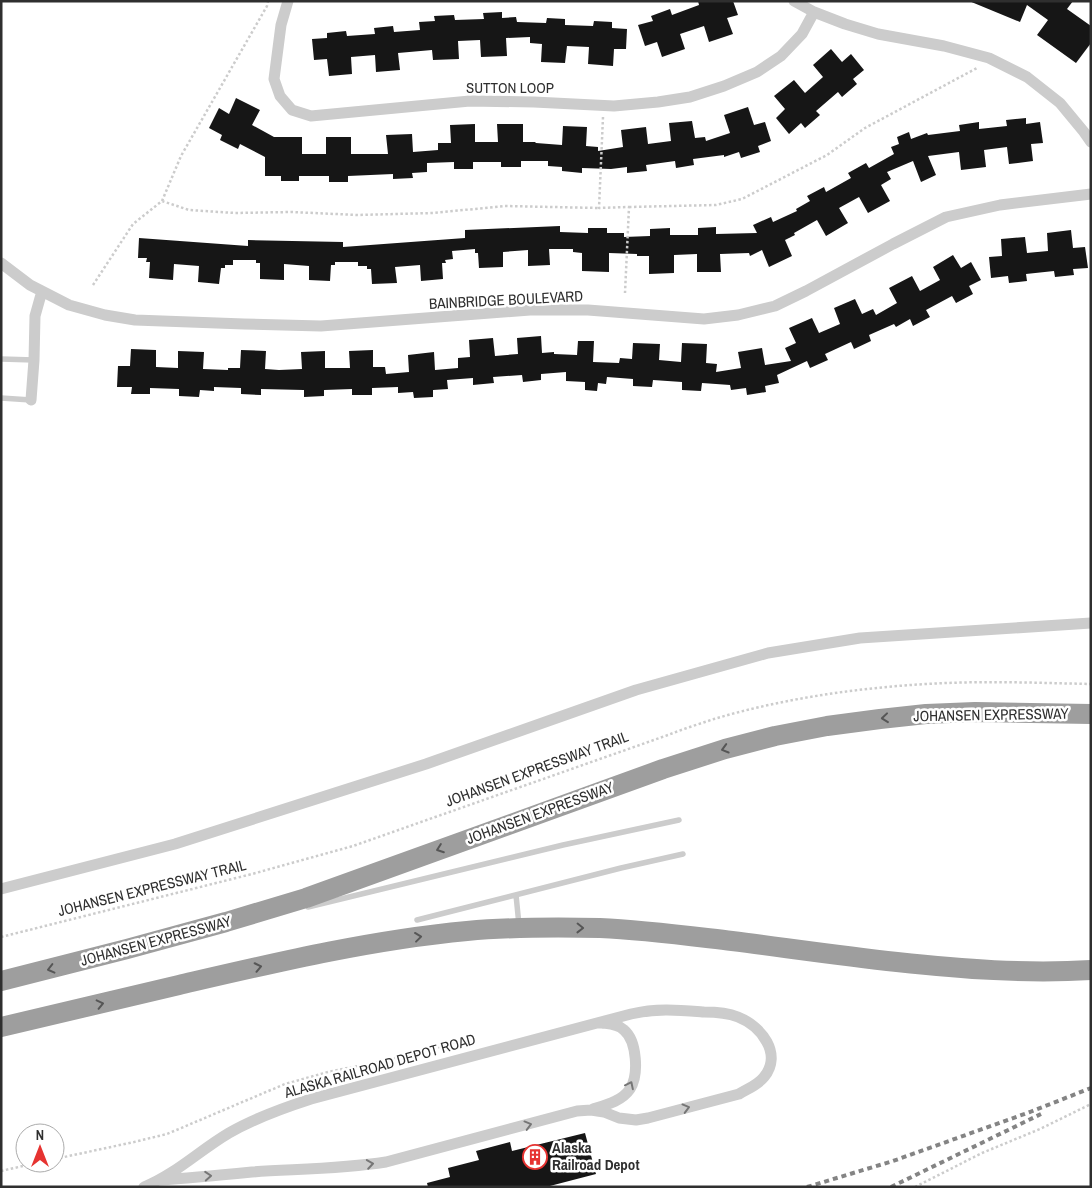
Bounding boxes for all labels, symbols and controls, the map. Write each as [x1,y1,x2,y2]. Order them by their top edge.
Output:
street label: SUTTON LOOP [466,77,554,98]
street label: BAINBRIDGE BOULEVARD [428,285,584,314]
street label: JOHANSEN EXPRESSWAY [913,703,1070,726]
one-way arrow [880,712,888,723]
street label: JOHANSEN EXPRESSWAY TRAIL [443,727,631,811]
one-way arrow [722,744,730,754]
street label: JOHANSEN EXPRESSWAY [464,778,616,848]
one-way arrow [436,843,445,853]
street label: JOHANSEN EXPRESSWAY TRAIL [56,854,248,921]
street label: JOHANSEN EXPRESSWAY [78,910,234,971]
one-way arrow [576,923,584,933]
one-way arrow [414,932,422,943]
one-way arrow [254,962,262,973]
one-way arrow [47,963,55,973]
one-way arrow [95,999,104,1010]
street label: ALASKA RAILROAD DEPOT ROAD [281,1028,478,1103]
one-way arrow [624,1081,634,1090]
one-way arrow [681,1103,690,1114]
one-way arrow [523,1120,531,1130]
north arrow [15,1123,65,1173]
text: N [36,1126,44,1144]
place label: Alaska Railroad Depot [552,1137,639,1175]
building icon: Alaska Railroad Depot [522,1144,548,1170]
one-way arrow [367,1159,375,1170]
one-way arrow [205,1171,213,1182]

